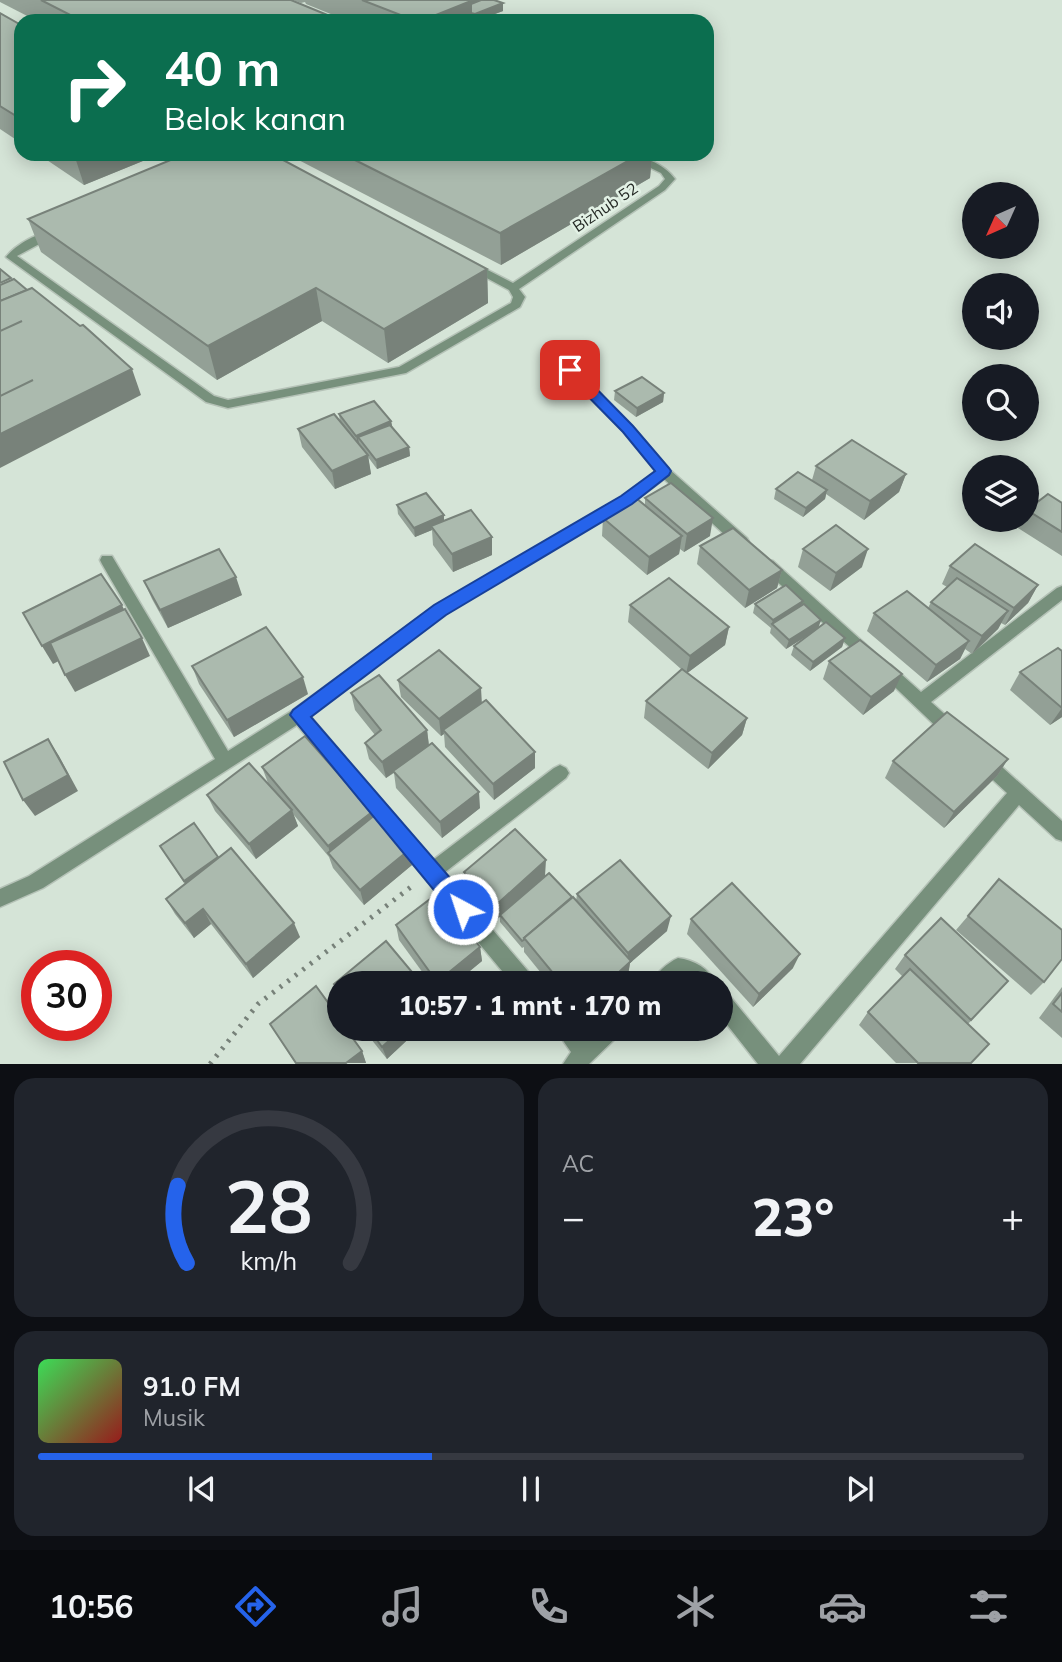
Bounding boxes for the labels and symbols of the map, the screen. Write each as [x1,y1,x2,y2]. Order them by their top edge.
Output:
street label: Bizhub 52 [568,178,642,236]
north arrow [962,182,1040,259]
pin [540,340,600,400]
position arrow [426,872,500,946]
speed limit sign: 30 [21,950,112,1041]

